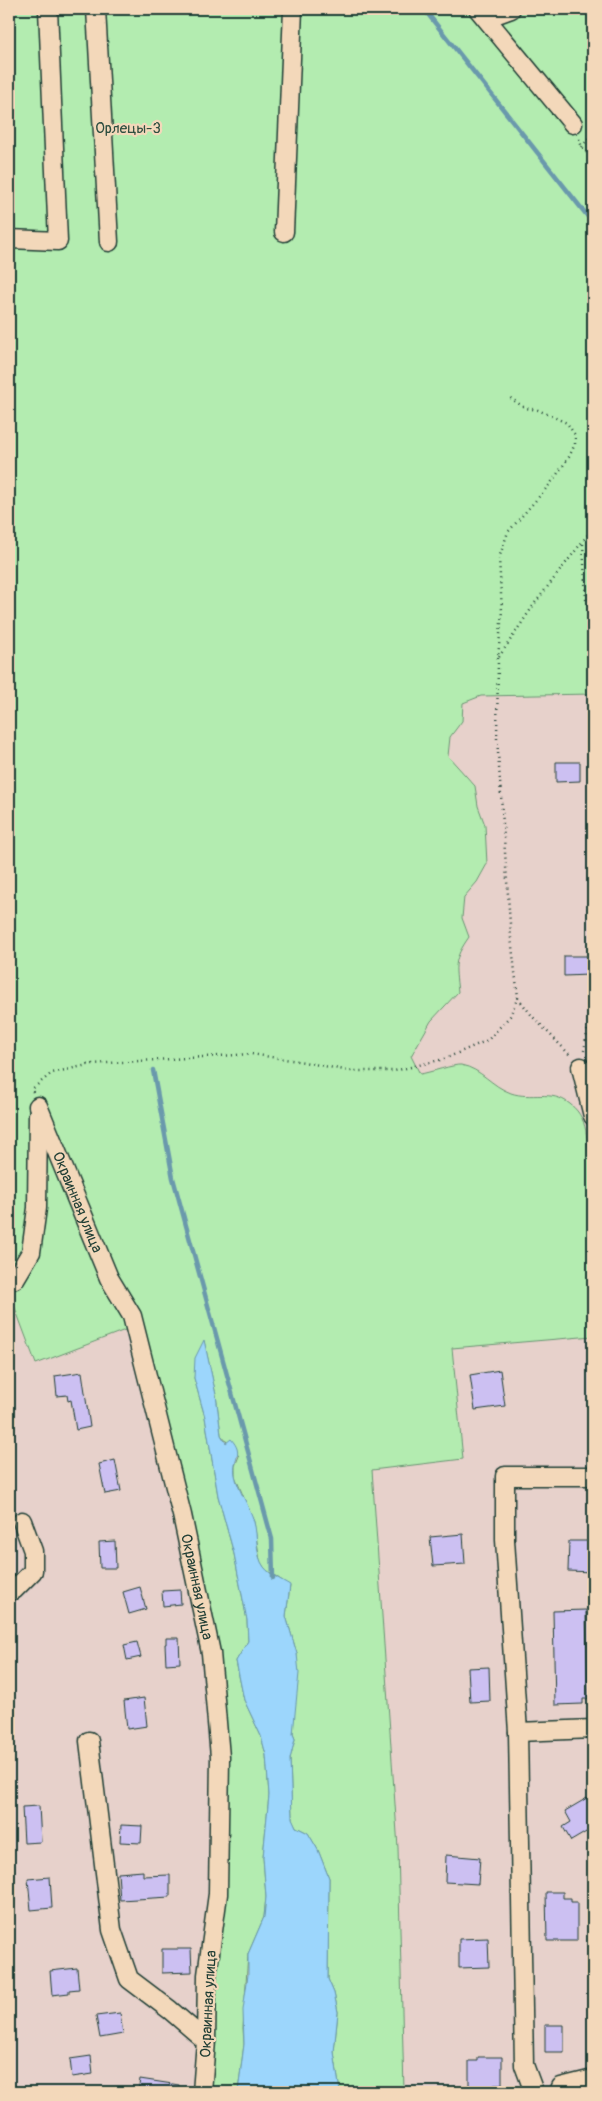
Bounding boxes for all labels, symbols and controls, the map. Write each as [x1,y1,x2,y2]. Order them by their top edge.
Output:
park label: Орлецы-3 [95,119,161,138]
street label: Окраинная улица [48,1149,107,1256]
street label: Окраинная улица [176,1532,217,1642]
street label: Окраинная улица [196,1950,221,2058]

